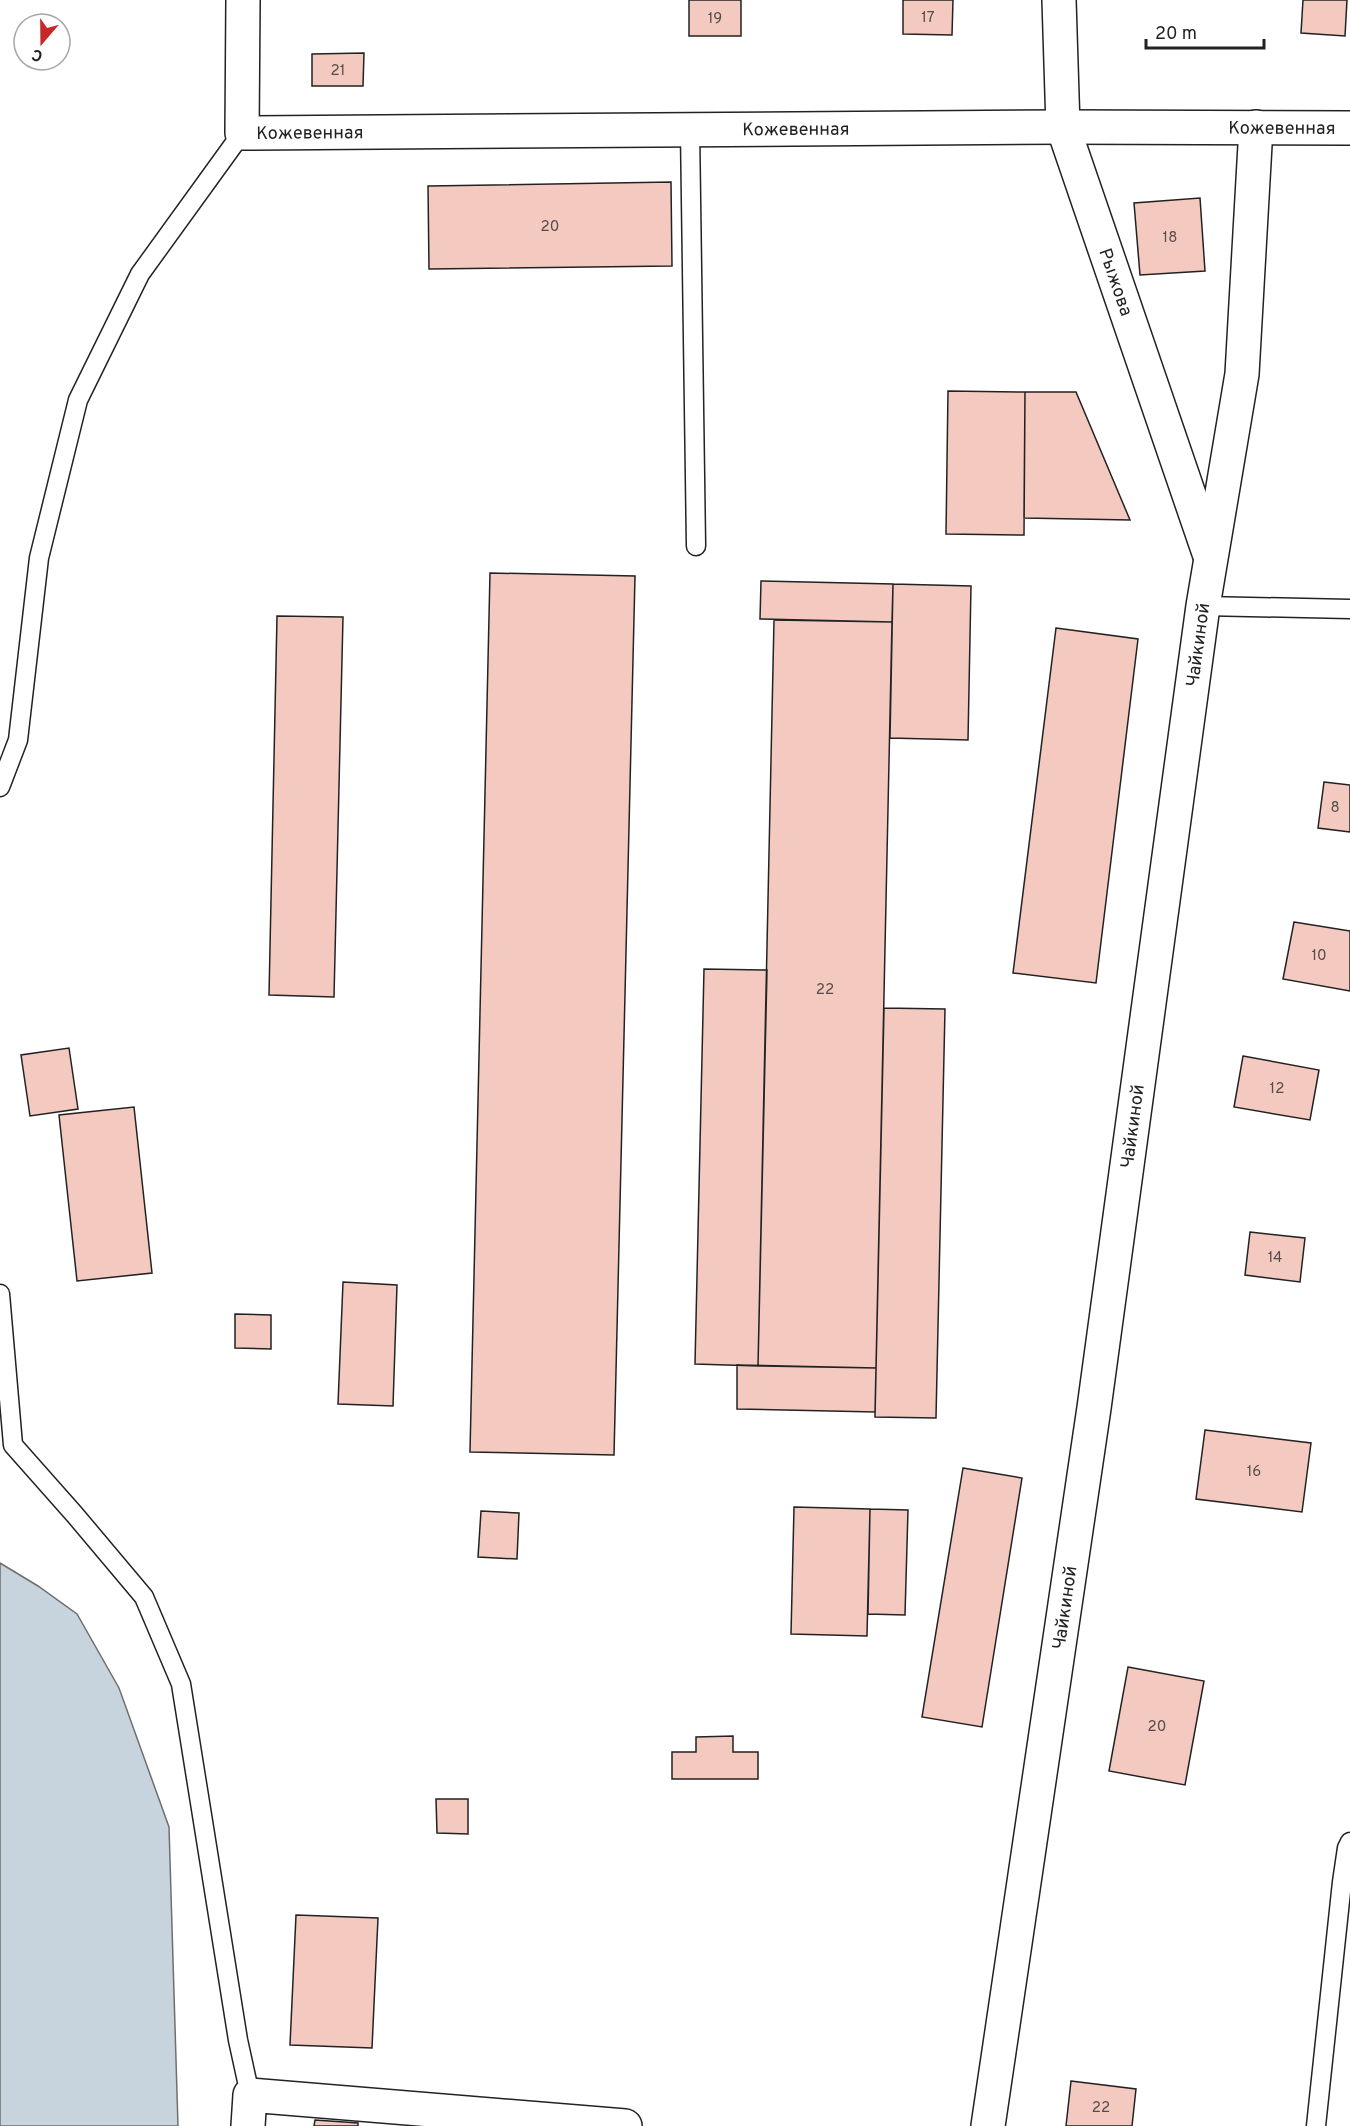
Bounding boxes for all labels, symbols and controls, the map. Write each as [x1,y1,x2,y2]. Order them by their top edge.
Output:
house number: 17 [921,9,935,28]
house number: 19 [708,10,722,29]
north arrow [12,12,72,72]
scale bar [1146,12,1264,50]
text: 20 m [1155,23,1197,46]
text: С [29,43,46,65]
house number: 21 [331,62,345,81]
street label: Кожевенная [1228,118,1336,141]
street label: Кожевенная [742,119,850,142]
street label: Кожевенная [256,122,364,146]
house number: 20 [541,218,559,237]
house number: 18 [1163,229,1177,248]
street label: Рыжова [1092,246,1137,320]
street label: Чайкиной [1182,602,1216,688]
house number: 8 [1330,799,1340,818]
house number: 10 [1311,947,1327,966]
house number: 22 [816,981,834,1000]
house number: 12 [1270,1080,1284,1099]
street label: Чайкиной [1117,1083,1151,1170]
house number: 14 [1268,1249,1282,1268]
house number: 16 [1247,1463,1261,1482]
street label: Чайкиной [1048,1564,1084,1651]
house number: 20 [1148,1718,1166,1737]
house number: 22 [1092,2099,1110,2118]

